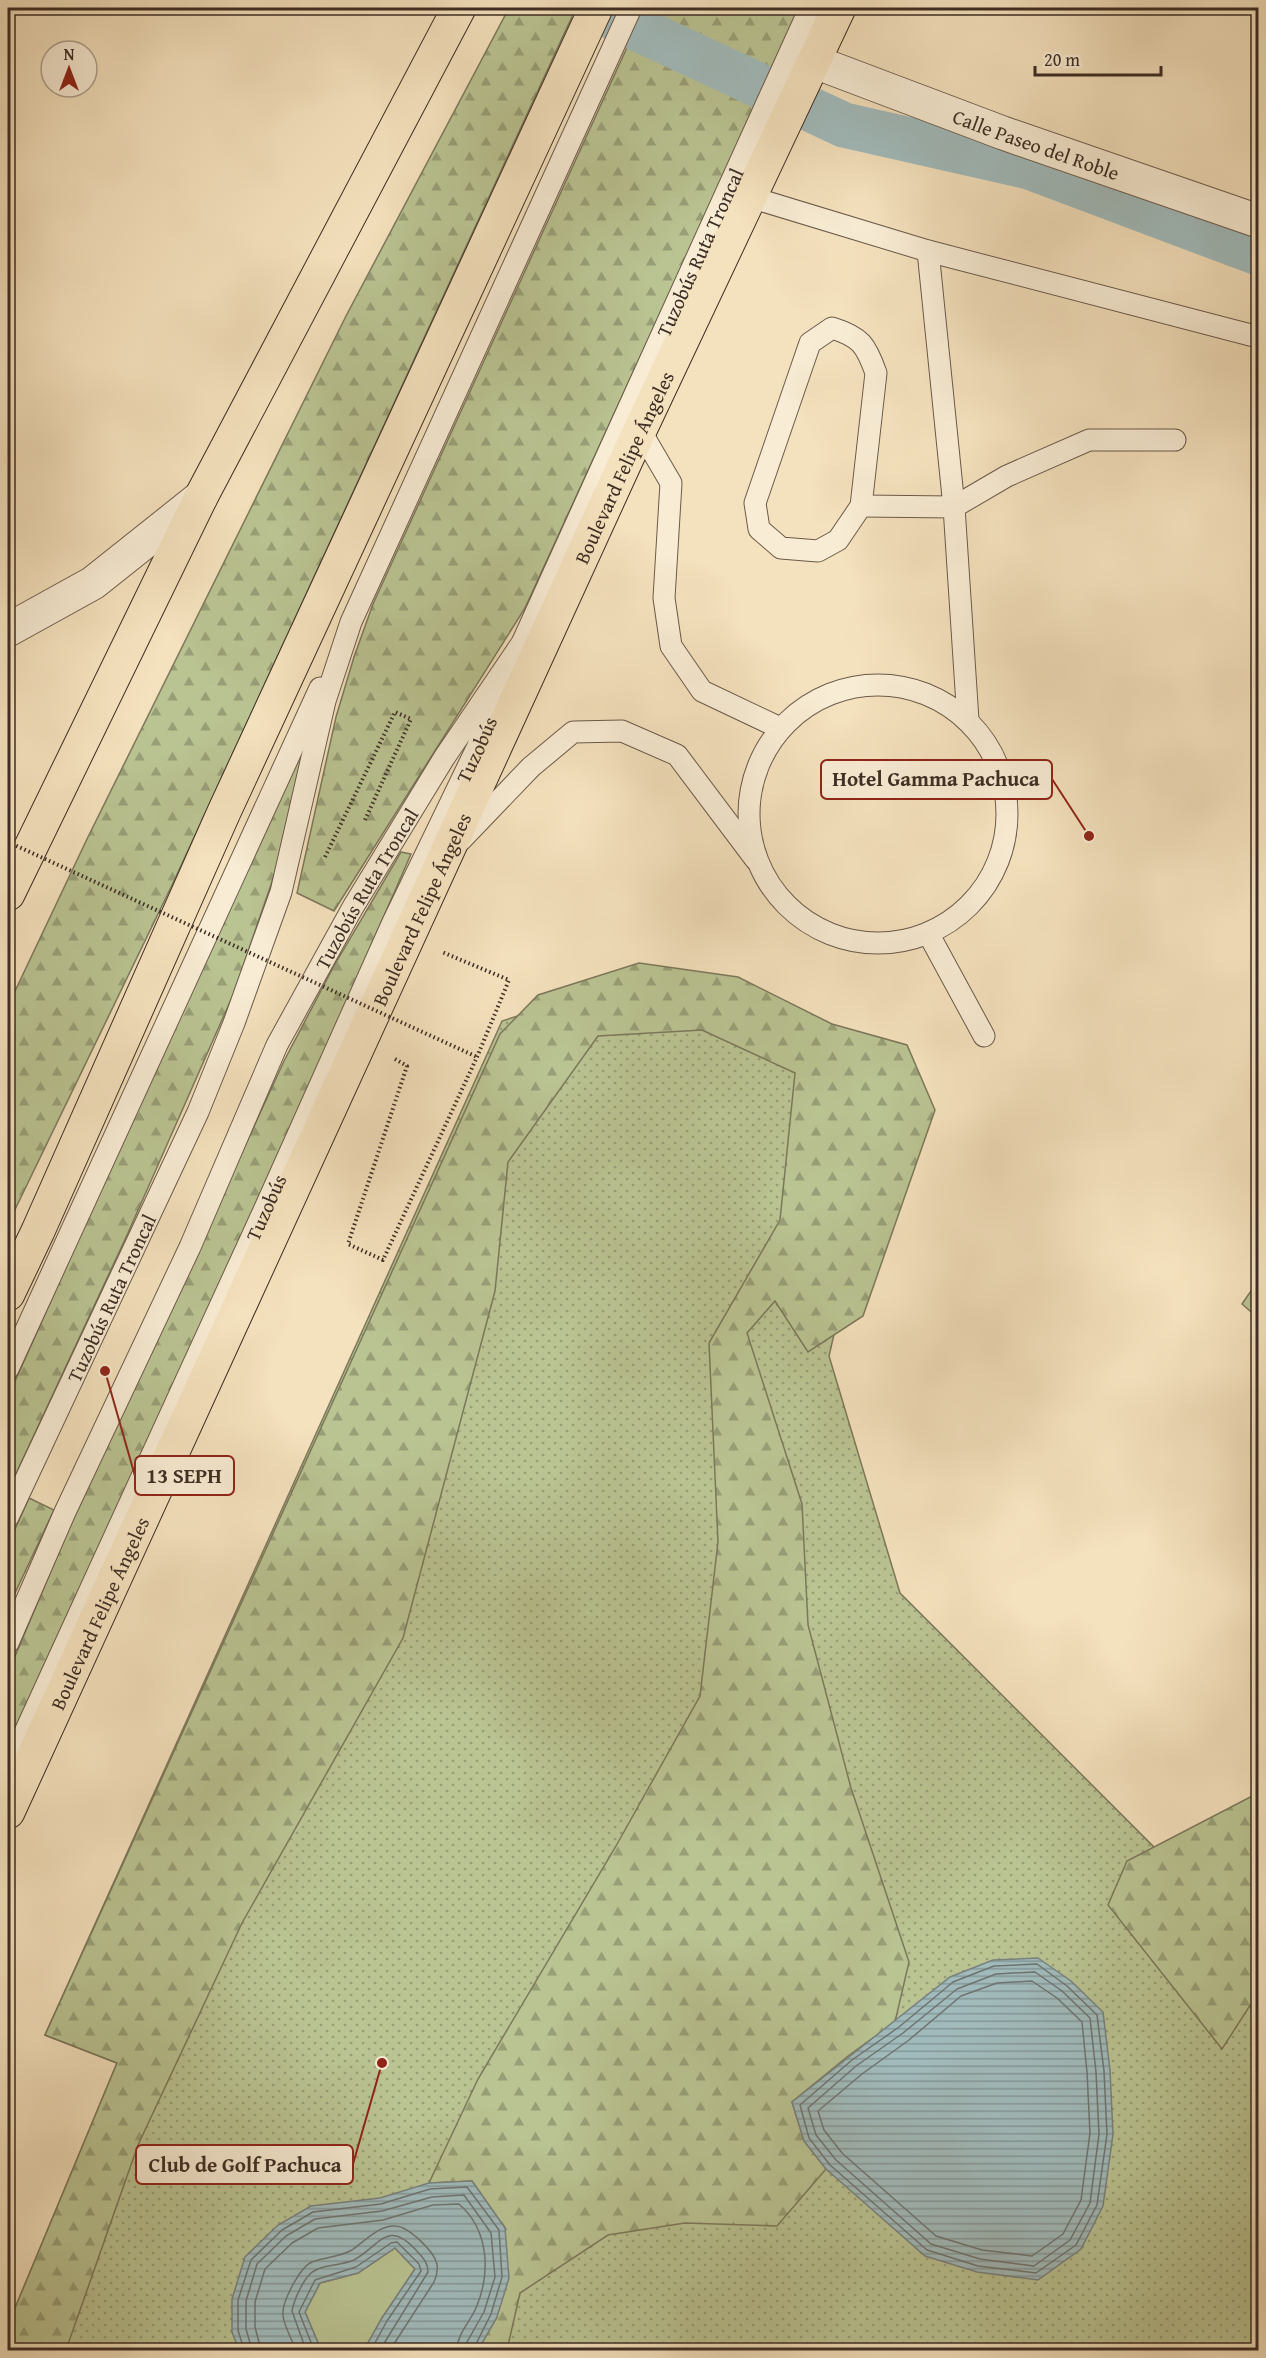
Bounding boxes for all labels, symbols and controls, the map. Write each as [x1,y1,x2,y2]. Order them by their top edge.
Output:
north arrow [39,39,99,99]
scale bar [1035,39,1161,77]
text: N [64,42,75,66]
text: 20 m [1044,46,1080,73]
street label: Calle Paseo del Roble [949,101,1123,187]
street label: Tuzobús Ruta Troncal [648,163,750,341]
street label: Boulevard Felipe Ángeles [566,366,680,568]
street label: Tuzobús [448,711,504,787]
callout: Hotel Gamma Pachuca [821,760,1052,799]
text: Hotel Gamma Pachuca [832,763,1040,794]
street label: Tuzobús Ruta Troncal [307,802,425,974]
street label: Boulevard Felipe Ángeles [364,808,478,1010]
street label: Tuzobús [238,1169,293,1245]
street label: Tuzobús Ruta Troncal [59,1209,163,1387]
callout: 13 SEPH [135,1456,234,1495]
text: 13 SEPH [146,1460,222,1491]
street label: Boulevard Felipe Ángeles [42,1512,156,1714]
callout: Club de Golf Pachuca [136,2145,353,2184]
text: Club de Golf Pachuca [148,2149,342,2180]

